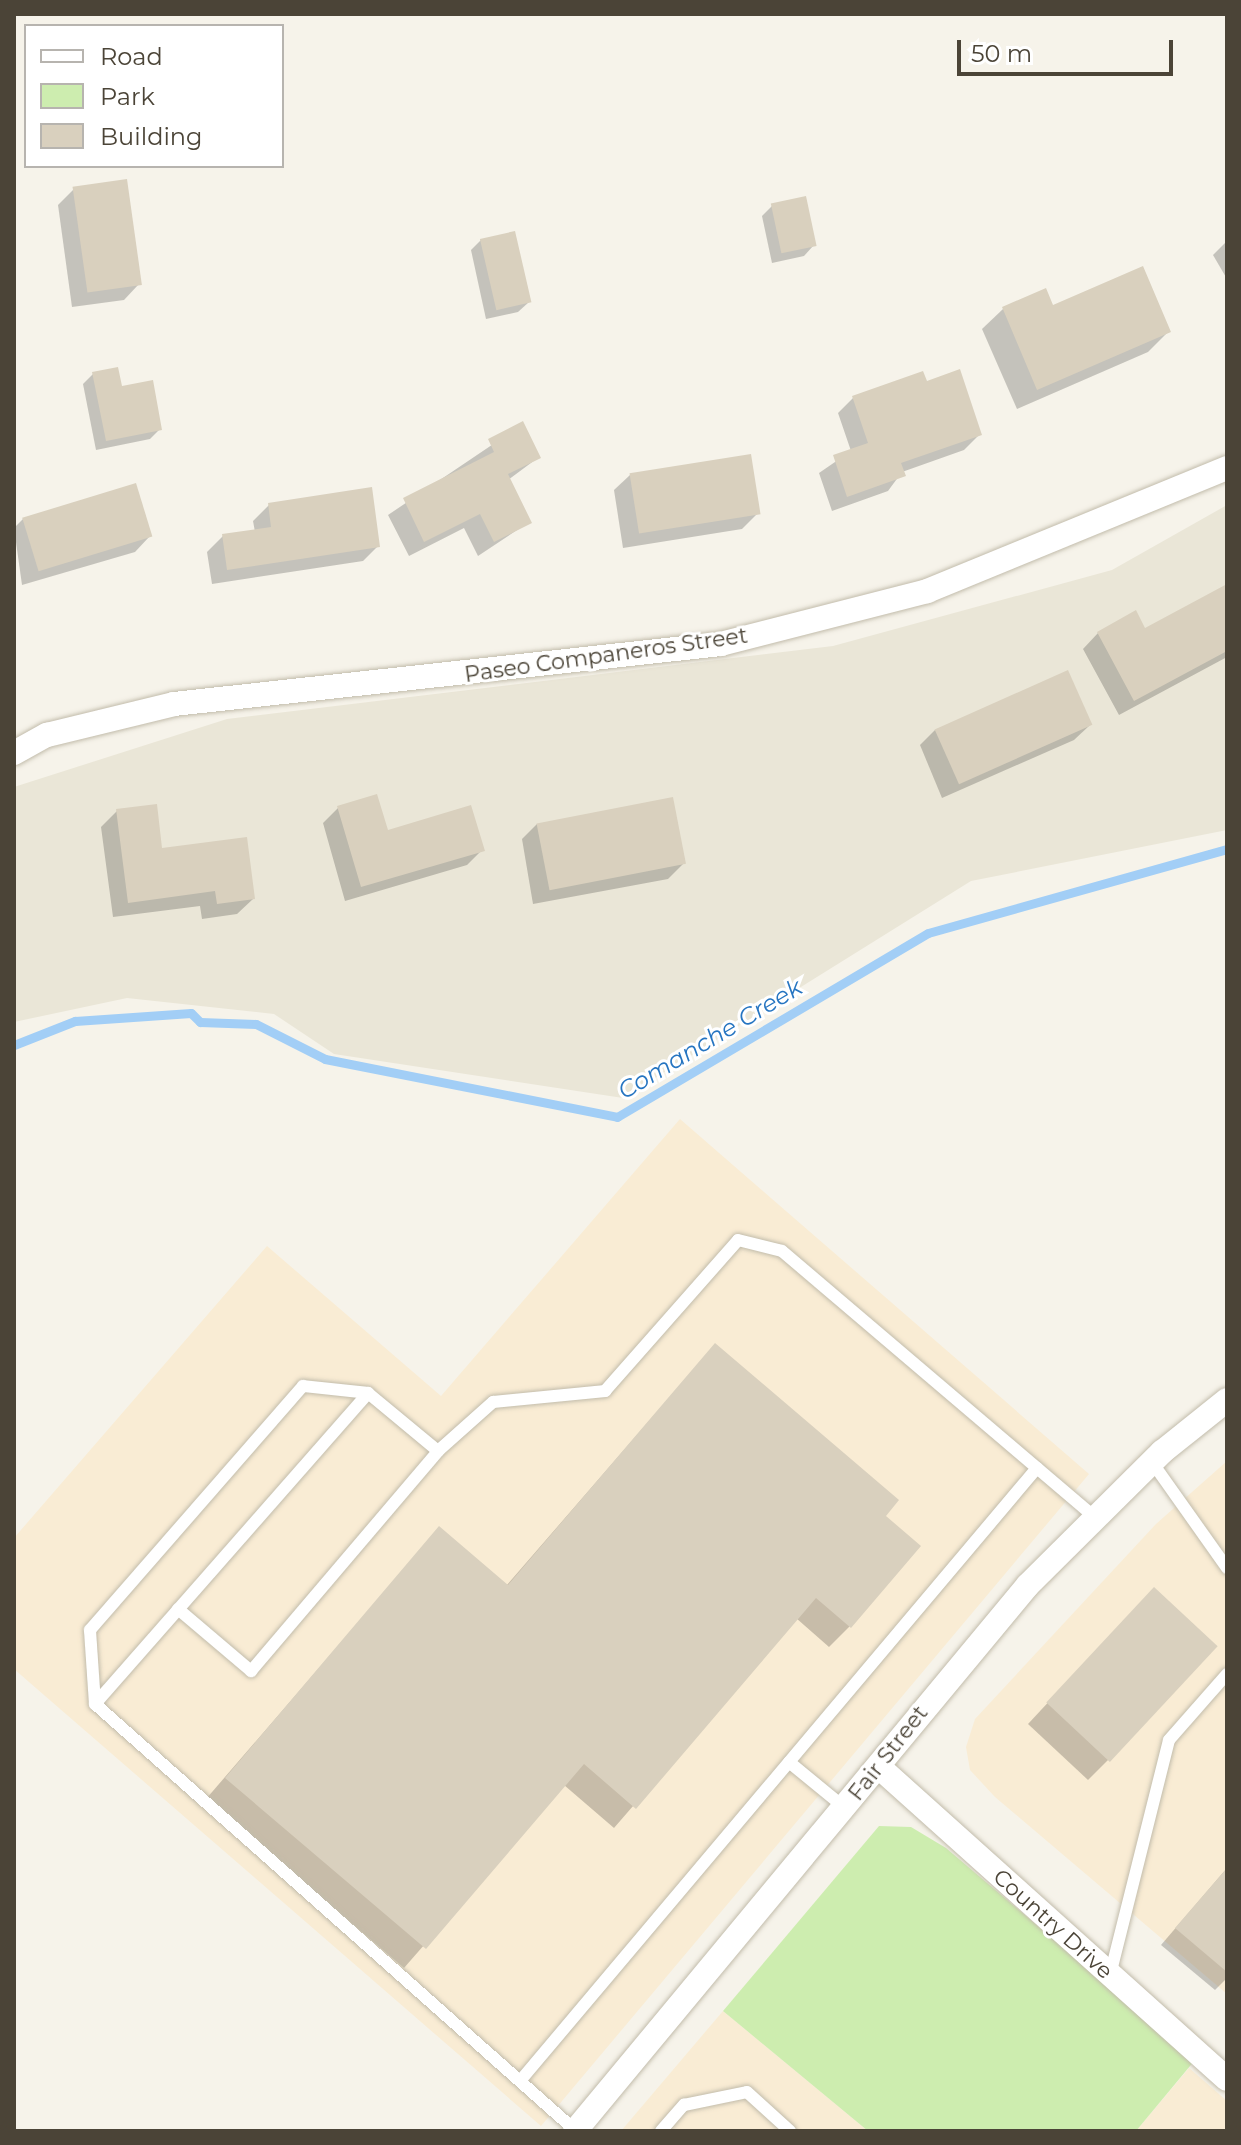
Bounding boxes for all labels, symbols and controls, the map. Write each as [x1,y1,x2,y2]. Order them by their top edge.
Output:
legend [24,24,284,168]
scale bar [961,24,1177,74]
text: 50 m [971,39,1032,68]
text: Road [100,42,163,71]
text: Park [100,82,155,111]
text: Building [100,122,203,151]
street label: Paseo Companeros Street [463,622,749,688]
water label: Comanche Creek [613,973,807,1105]
street label: Fair Street [843,1700,933,1806]
street label: Country Drive [988,1864,1118,1984]

